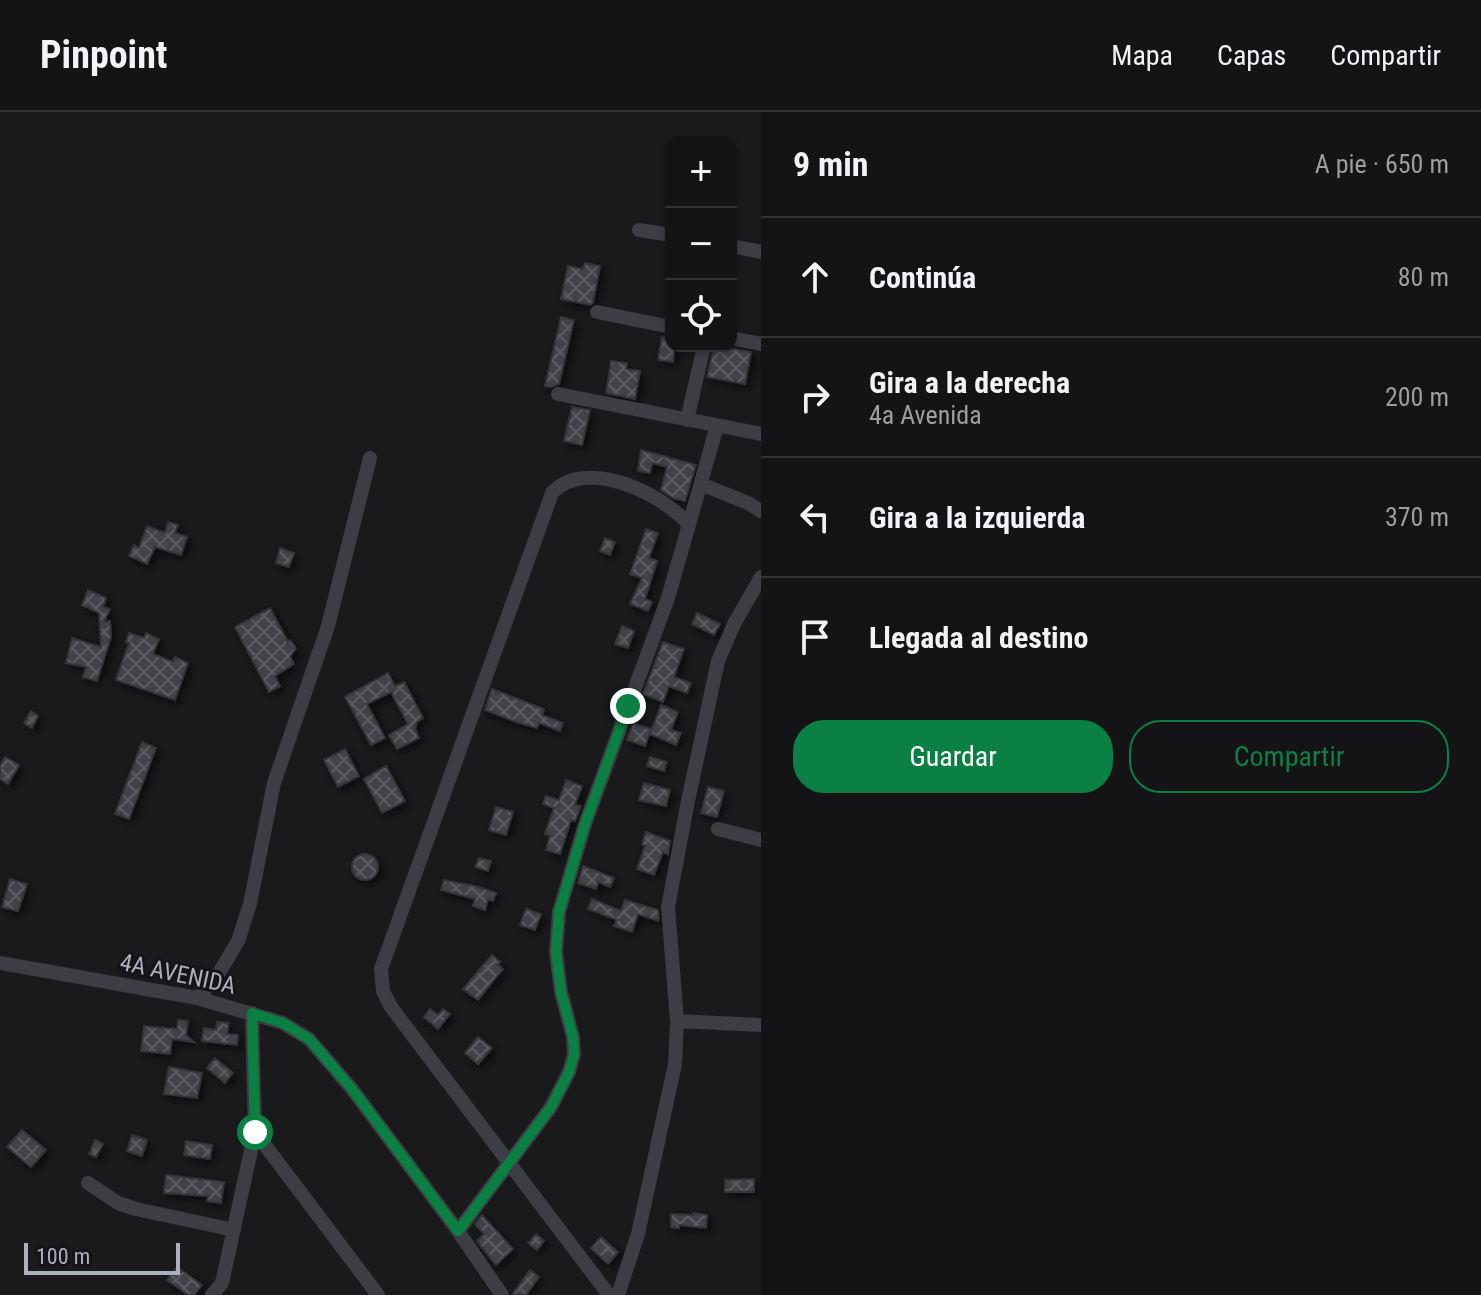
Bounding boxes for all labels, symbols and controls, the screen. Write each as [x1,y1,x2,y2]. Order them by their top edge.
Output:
text: Pinpoint [40,33,168,77]
text: Mapa [1111,39,1173,72]
text: Capas [1217,39,1286,72]
text: Compartir [1330,39,1441,72]
map controls [665,136,737,352]
button: + [665,136,737,208]
text: 9 min [793,144,869,184]
text: A pie · 650 m [1315,149,1449,179]
button: − [665,208,737,280]
icon: ahead [793,255,837,299]
text: Continúa [869,260,976,295]
text: 80 m [1398,262,1449,292]
button: locate [665,280,737,352]
text: Gira a la derecha [869,365,1070,400]
icon: right [793,375,837,419]
text: 200 m [1385,382,1449,412]
text: 4a Avenida [869,400,982,430]
icon: left [793,495,837,539]
text: Gira a la izquierda [869,500,1085,535]
text: 370 m [1385,502,1449,532]
icon: arrive [793,615,837,659]
text: Llegada al destino [869,620,1088,655]
route end [610,688,646,724]
button: Guardar [793,720,1113,793]
button: Compartir [1129,720,1449,793]
street label: 4A AVENIDA [118,948,239,1000]
route start [237,1114,273,1150]
scale bar [24,1239,180,1275]
text: 100 m [36,1244,90,1269]

